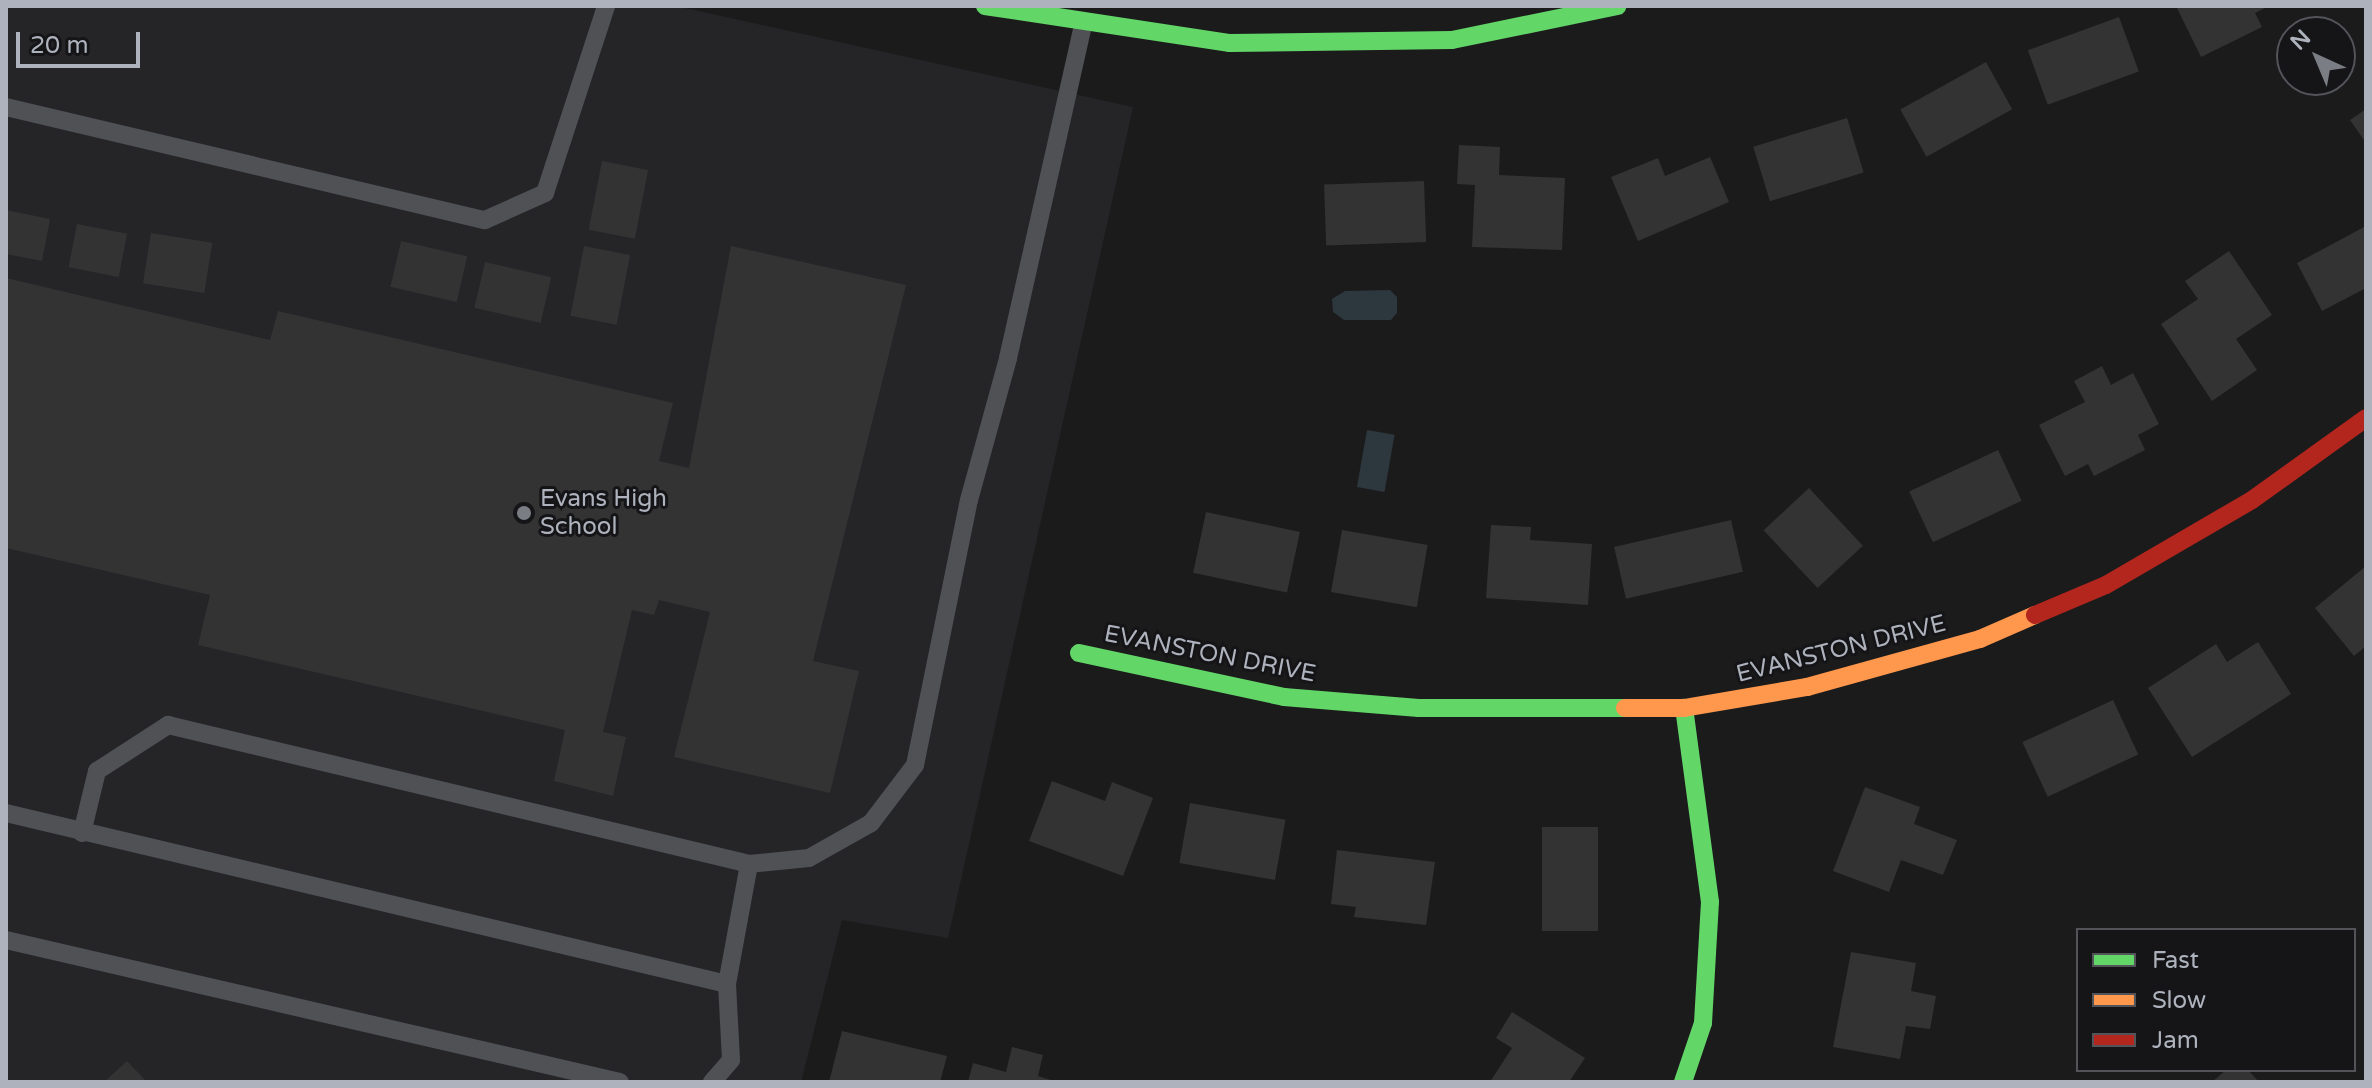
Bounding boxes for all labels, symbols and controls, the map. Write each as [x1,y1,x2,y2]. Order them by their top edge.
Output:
scale bar [20,16,144,66]
north arrow [2276,16,2356,96]
text: N [2285,25,2316,56]
text: 20 m [30,31,88,60]
place label: Evans High School [540,485,667,541]
marker: Evans High School [515,504,533,522]
street label: EVANSTON DRIVE [1733,609,1949,689]
street label: EVANSTON DRIVE [1102,619,1318,689]
legend [2076,928,2356,1072]
text: Fast [2152,946,2199,975]
text: Slow [2152,986,2206,1015]
text: Jam [2152,1026,2199,1055]

